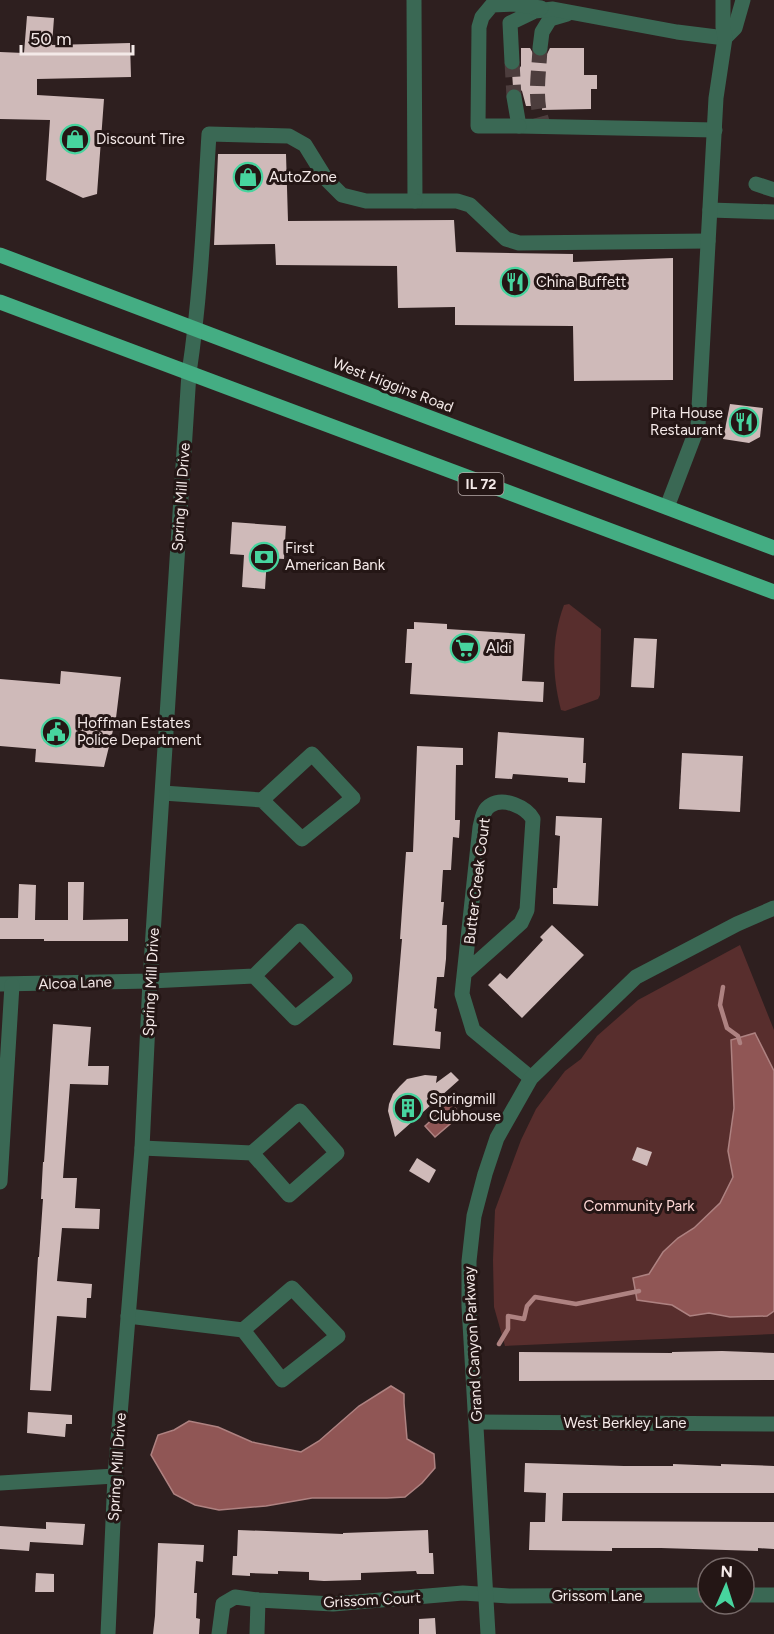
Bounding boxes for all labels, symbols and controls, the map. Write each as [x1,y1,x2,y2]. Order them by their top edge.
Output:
scale bar [21,18,134,56]
text: 50 m [30,28,72,50]
shop icon: Discount Tire [59,123,91,155]
place label: Discount Tire [96,130,185,148]
shop icon: AutoZone [232,161,264,193]
place label: AutoZone [269,168,337,186]
restaurant icon: China Buffett [499,266,531,298]
place label: China Buffett [536,273,627,291]
street label: West Higgins Road [330,354,456,416]
place label: Pita House Restaurant [650,404,723,439]
restaurant icon: Pita House Restaurant [728,406,760,438]
street label: Spring Mill Drive [168,442,194,552]
road number: IL 72 [458,473,504,495]
place label: First American Bank [285,539,386,574]
bank icon: First American Bank [248,541,280,573]
supermarket icon: Aldi [449,632,481,664]
place label: Aldi [486,639,512,657]
place label: Hoffman Estates Police Department [77,714,202,749]
public building icon: Hoffman Estates Police Department [40,716,72,748]
street label: Butter Creek Court [460,816,494,945]
street label: Spring Mill Drive [139,927,163,1037]
street label: Alcoa Lane [38,973,112,993]
place label: Springmill Clubhouse [429,1090,501,1125]
building icon: Springmill Clubhouse [392,1092,424,1124]
park label: Community Park [583,1197,695,1215]
street label: Grand Canyon Parkway [460,1266,486,1422]
street label: Spring Mill Drive [104,1412,130,1522]
street label: West Berkley Lane [564,1414,686,1432]
north arrow [696,1556,756,1616]
text: N [720,1562,733,1581]
street label: Grissom Lane [551,1587,643,1605]
street label: Grissom Court [323,1588,422,1612]

